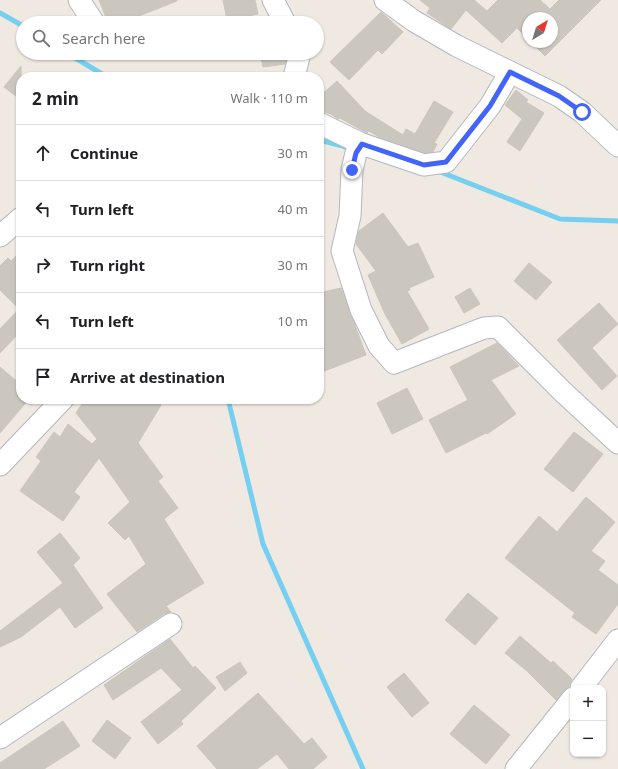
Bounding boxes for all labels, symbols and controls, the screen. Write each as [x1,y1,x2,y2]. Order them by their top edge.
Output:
north arrow [522,12,558,48]
search box [16,16,324,60]
icon: search [30,27,52,49]
text: Search here [62,28,145,48]
text: 2 min [32,87,79,110]
text: Walk · 110 m [230,89,308,107]
route start [573,103,591,121]
icon: ahead [32,142,54,164]
text: Continue [70,143,138,163]
text: 30 m [278,144,308,162]
route end [343,161,361,179]
icon: left [32,198,54,220]
text: Turn left [70,199,134,219]
text: 40 m [278,200,308,218]
icon: right [32,254,54,276]
text: Turn right [70,255,145,275]
text: 30 m [278,256,308,274]
icon: left [32,310,54,332]
text: Turn left [70,311,134,331]
text: 10 m [278,312,308,330]
icon: arrive [32,366,54,388]
text: Arrive at destination [70,367,225,387]
map controls [570,685,606,757]
button: + [570,685,606,721]
button: − [570,721,606,757]

